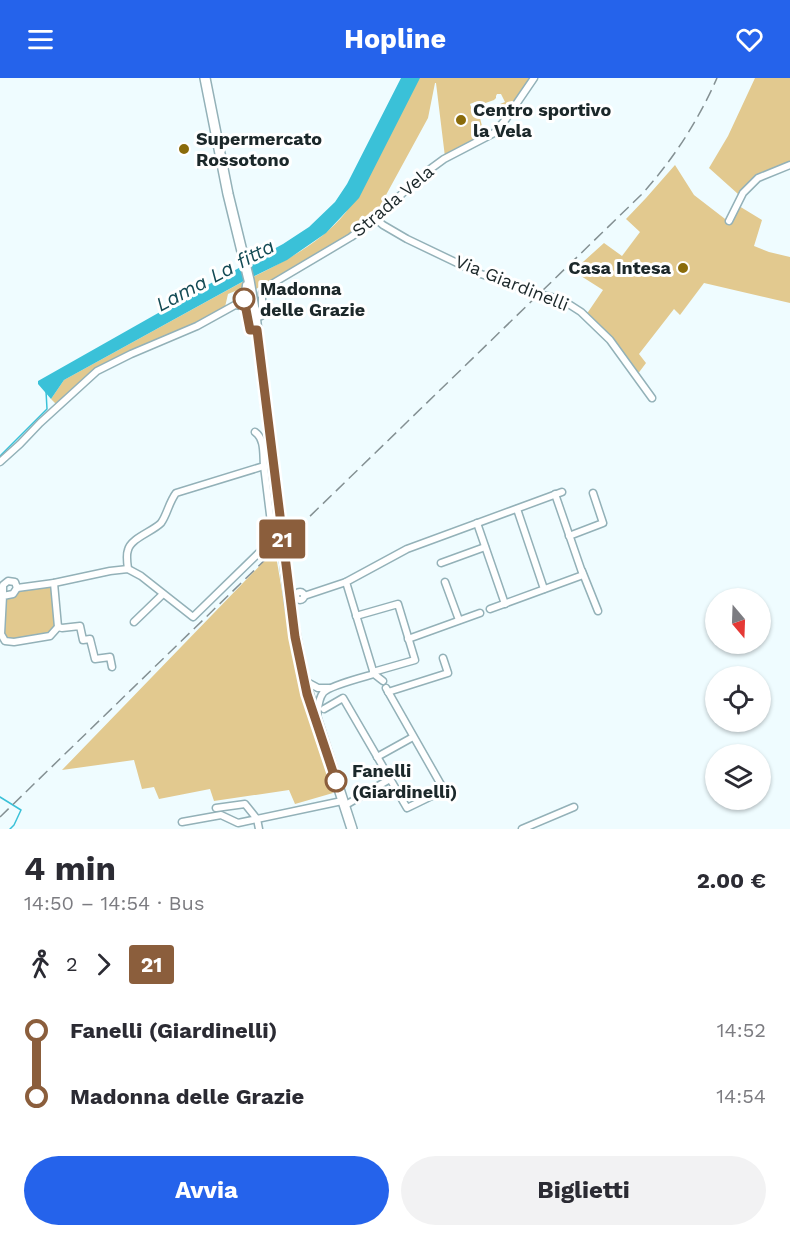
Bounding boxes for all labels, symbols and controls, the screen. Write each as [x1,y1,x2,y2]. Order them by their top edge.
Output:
icon: menu [24,23,57,56]
text: Hopline [344,23,446,55]
icon: heart [733,23,766,56]
place label: Centro sportivo la Vela [473,99,611,141]
marker: Centro sportivo la Vela [454,113,468,127]
place label: Supermercato Rossotono [196,128,322,170]
marker: Supermercato Rossotono [177,142,191,156]
street label: Strada Vela [348,160,438,241]
water label: Lama La fitta [151,234,279,316]
street label: Via Giardinelli [452,250,572,315]
place label: Casa Intesa [568,257,672,278]
marker: Casa Intesa [676,261,690,275]
place label: Madonna delle Grazie [260,278,365,320]
marker: Madonna delle Grazie [233,288,255,310]
line badge: 21 [255,520,309,558]
text: 21 [271,527,293,552]
north arrow [705,588,771,654]
map controls [705,588,771,810]
button: locate [705,666,771,732]
button: layers [705,744,771,810]
place label: Fanelli (Giardinelli) [352,760,457,802]
marker: Fanelli (Giardinelli) [325,770,347,792]
text: 4 min [24,849,116,888]
text: 2.00 € [697,868,766,893]
text: 14:50 – 14:54 · Bus [24,891,204,915]
icon: walk [24,948,57,981]
icon: forward [87,948,120,981]
text: 2 [66,952,78,976]
text: 21 [141,952,162,977]
text: Fanelli (Giardinelli) [70,1018,277,1043]
text: 14:52 [717,1018,766,1042]
text: Madonna delle Grazie [70,1084,304,1109]
text: 14:54 [716,1084,766,1108]
button: Avvia [24,1156,389,1225]
button: Biglietti [401,1156,766,1225]

